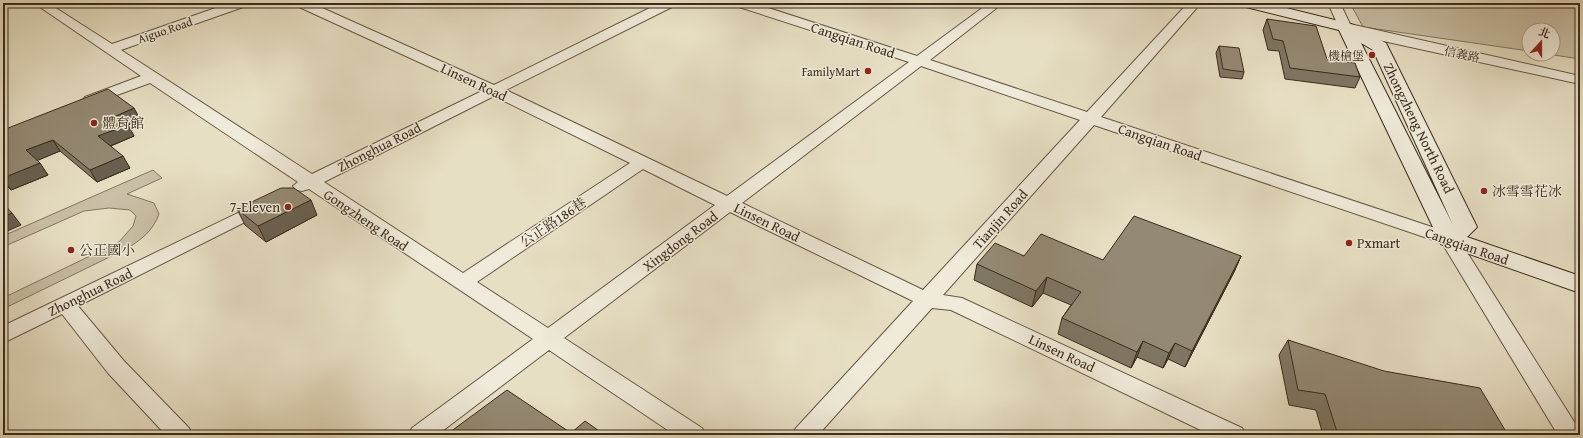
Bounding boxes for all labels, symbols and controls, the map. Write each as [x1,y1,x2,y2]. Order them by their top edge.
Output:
street label: Aiguo Road [135,12,195,47]
street label: Cangqian Road [808,17,898,63]
north arrow [1521,22,1561,62]
text: 北 [1537,23,1553,42]
street label: 信義路 [1443,42,1481,66]
place label: 機槍堡 [1328,47,1364,64]
marker: 機槍堡 [1367,50,1377,60]
street label: Linsen Road [438,58,511,106]
street label: Zhongzheng North Road [1379,59,1460,197]
place label: FamilyMart [802,63,861,80]
marker: FamilyMart [863,66,873,76]
place label: 體育館 [102,113,144,133]
street label: Zhonghua Road [334,117,425,177]
marker: 體育館 [89,118,99,128]
street label: Cangqian Road [1116,118,1205,166]
place label: 冰雪雪花冰 [1492,181,1562,201]
street label: Gongzheng Road [320,184,413,256]
street label: Tianjin Road [968,184,1033,253]
marker: 冰雪雪花冰 [1479,186,1489,196]
street label: 公正路186巷 [516,192,590,252]
place label: 7-Eleven [230,197,280,217]
street label: Linsen Road [731,197,804,247]
marker: 7-Eleven [283,202,293,212]
street label: Xingdong Road [638,206,722,276]
street label: Cangqian Road [1423,222,1512,270]
place label: Pxmart [1357,233,1400,253]
marker: Pxmart [1344,238,1354,248]
place label: 公正國小 [79,240,135,260]
marker: 公正國小 [66,245,76,255]
street label: Zhonghua Road [44,263,136,321]
street label: Linsen Road [1026,329,1099,377]

